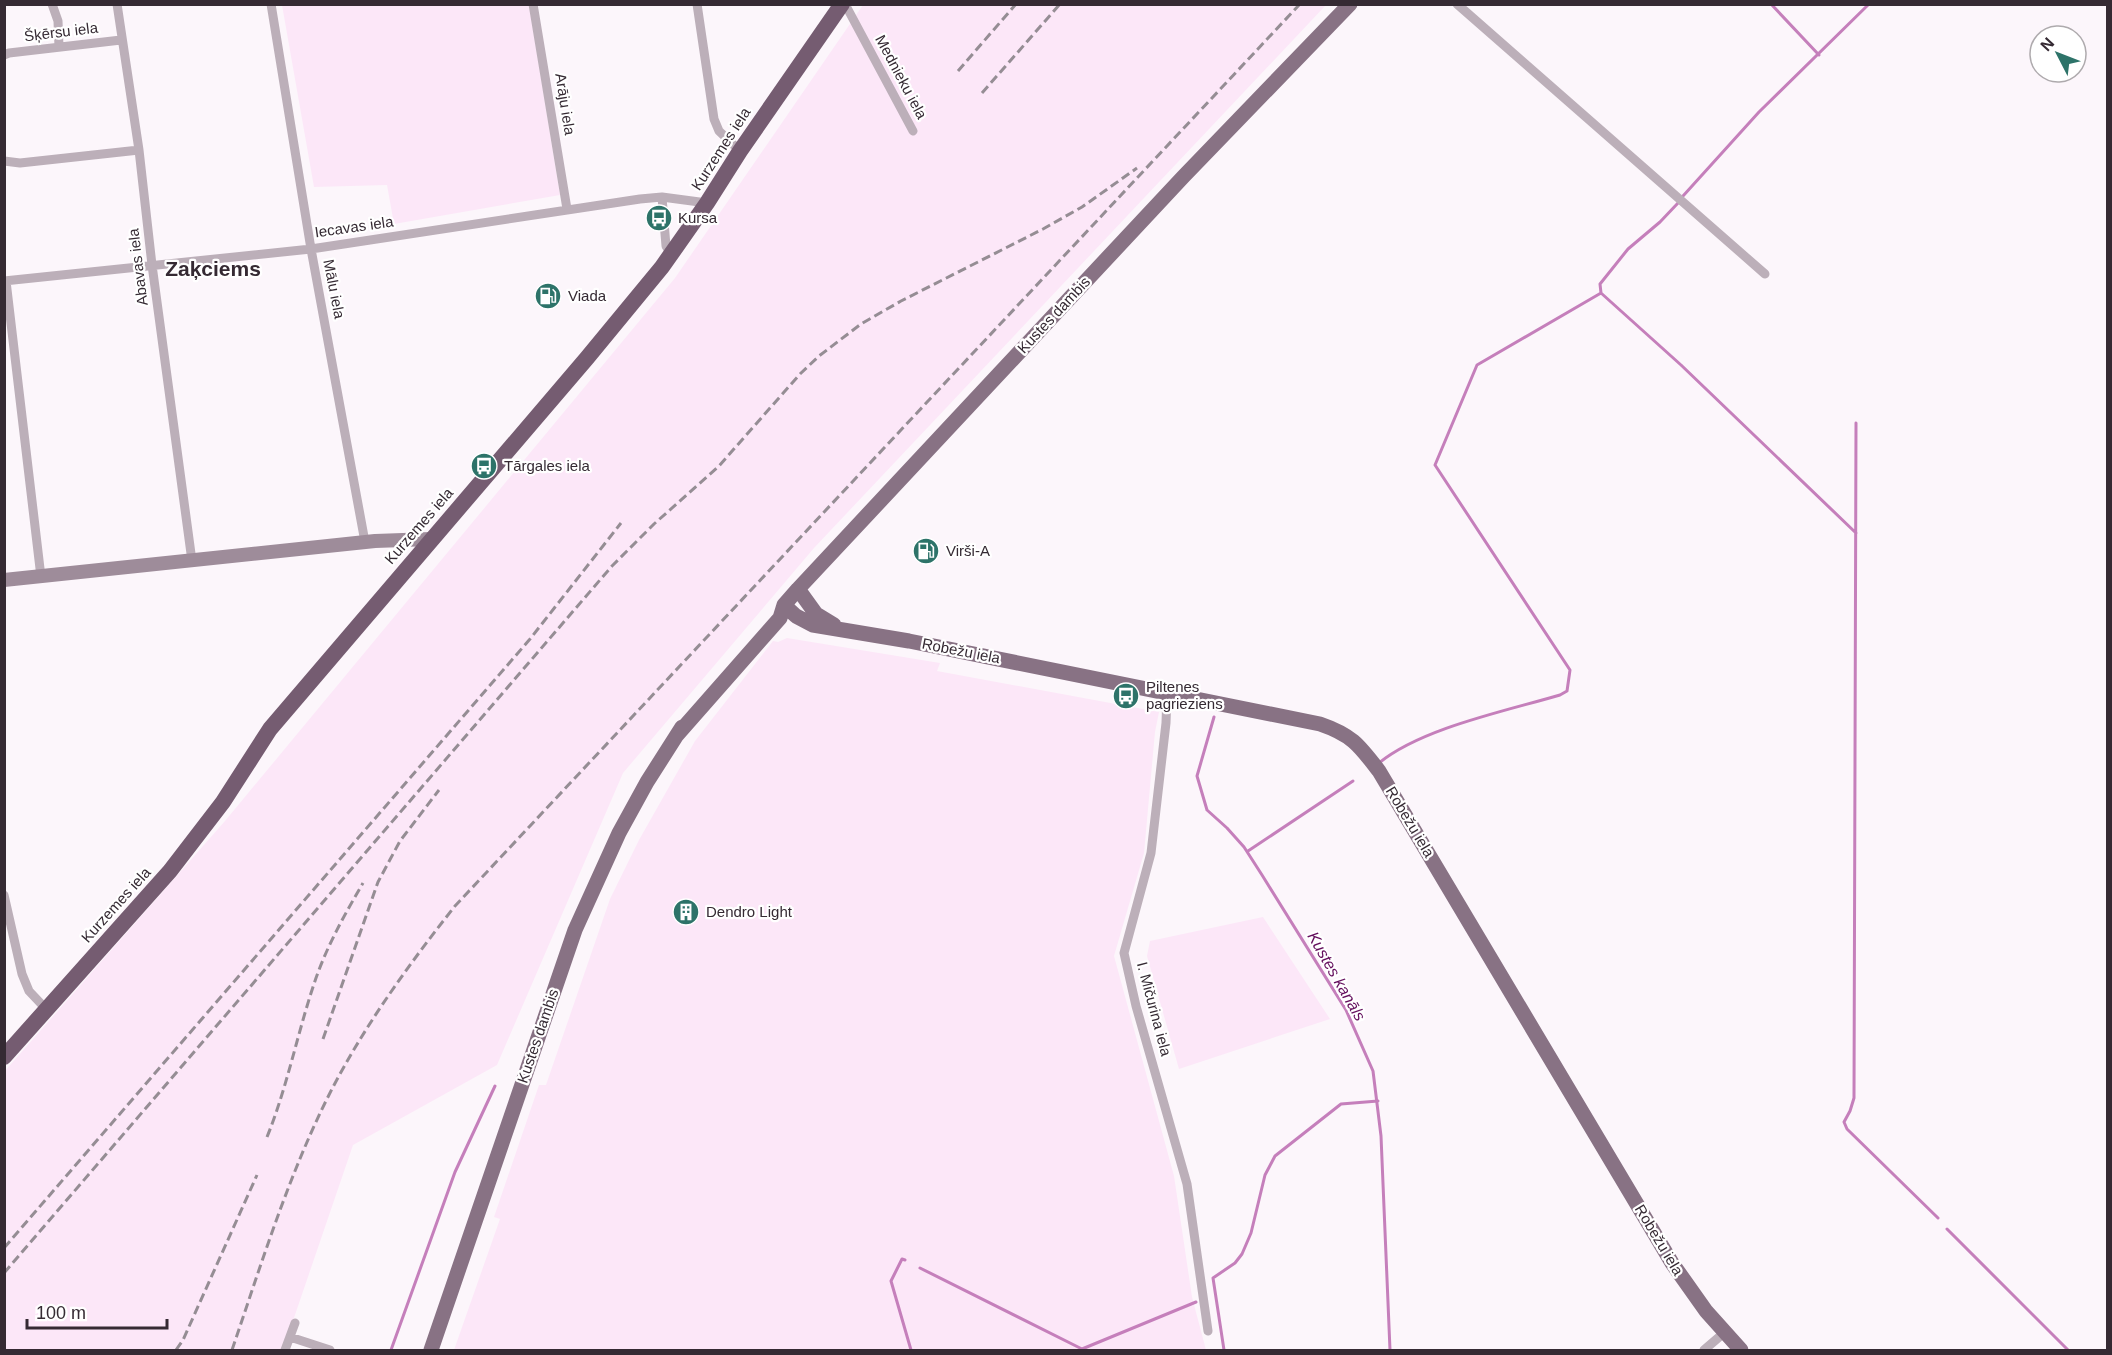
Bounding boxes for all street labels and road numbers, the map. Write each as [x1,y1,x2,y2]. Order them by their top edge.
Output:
street label: Šķērsu iela [23,18,99,44]
street label: Mednieku iela [872,32,931,122]
street label: Arāju iela [552,72,579,137]
street label: Kurzemes iela [688,104,754,193]
street label: Iecavas iela [314,212,395,240]
street label: Abavas iela [124,227,151,307]
street label: Mālu iela [320,258,349,321]
street label: Kustes dambis [1014,273,1093,356]
street label: Kurzemes iela [381,484,457,567]
street label: Robežu iela [921,635,1002,667]
street label: Robežu iela [1383,783,1438,861]
street label: Kurzemes iela [78,863,154,946]
street label: I. Mičurina iela [1134,960,1175,1058]
street label: Kustes dambis [513,987,562,1085]
street label: Robežu iela [1632,1201,1687,1279]

